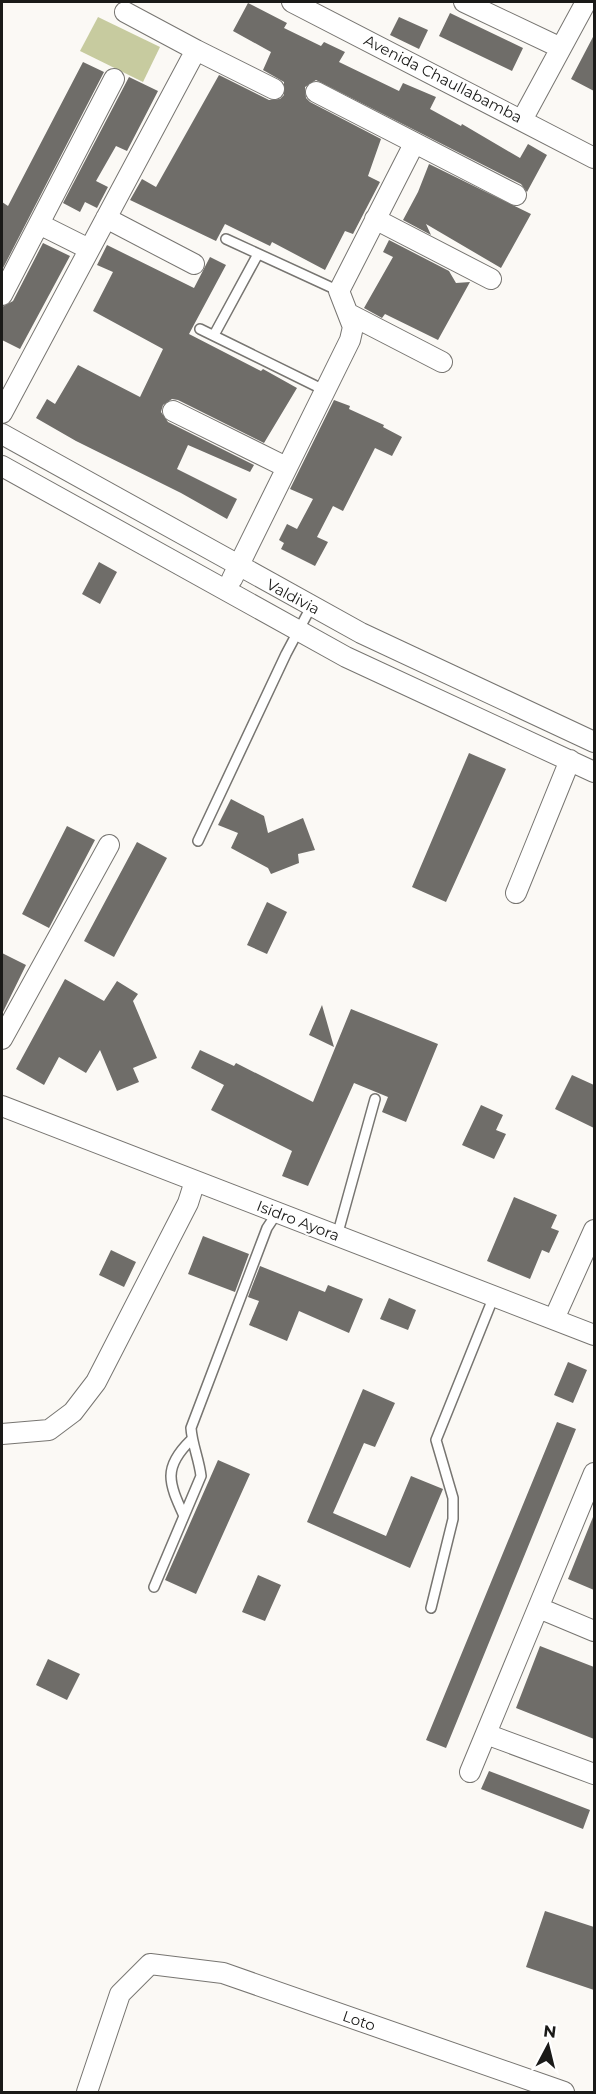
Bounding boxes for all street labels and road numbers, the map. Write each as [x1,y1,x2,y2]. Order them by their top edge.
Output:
street label: Avenida Chaullabamba [361,30,525,127]
street label: Valdivia [263,575,323,619]
street label: Isidro Ayora [254,1196,342,1245]
street label: Loto [340,2006,378,2035]

